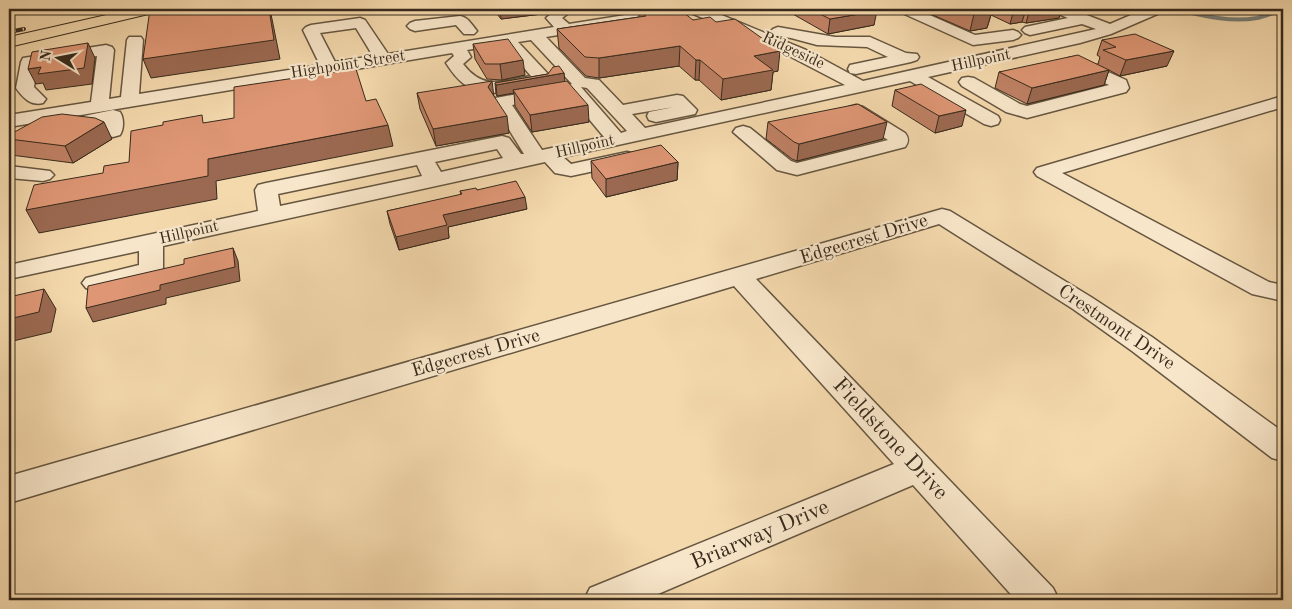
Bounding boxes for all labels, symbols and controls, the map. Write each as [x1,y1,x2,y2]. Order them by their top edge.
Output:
street label: Ridgeside [759,30,827,72]
north arrow [32,32,82,82]
street label: Hillpoint [950,47,1013,75]
street label: Highpoint Street [289,48,407,82]
text: N [38,49,54,62]
street label: Hillpoint [554,132,617,162]
street label: Edgecrest Drive [798,212,930,268]
street label: Hillpoint [158,218,221,248]
street label: Crestmont Drive [1054,282,1178,374]
street label: Edgecrest Drive [410,327,542,381]
street label: Fieldstone Drive [828,374,952,504]
street label: Briarway Drive [688,496,832,574]

